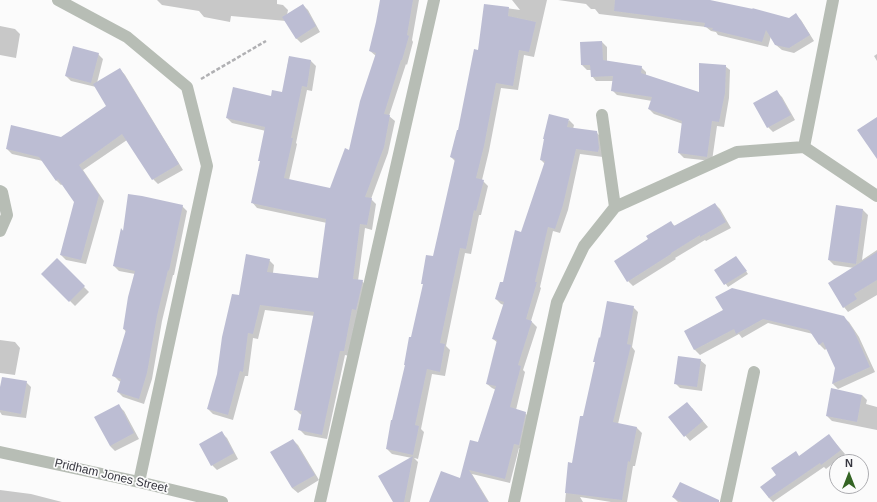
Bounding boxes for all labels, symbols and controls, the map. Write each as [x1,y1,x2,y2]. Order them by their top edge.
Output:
north arrow [829,454,869,494]
street label: Pridham Jones Street [53,456,169,496]
text: N [845,457,853,469]

